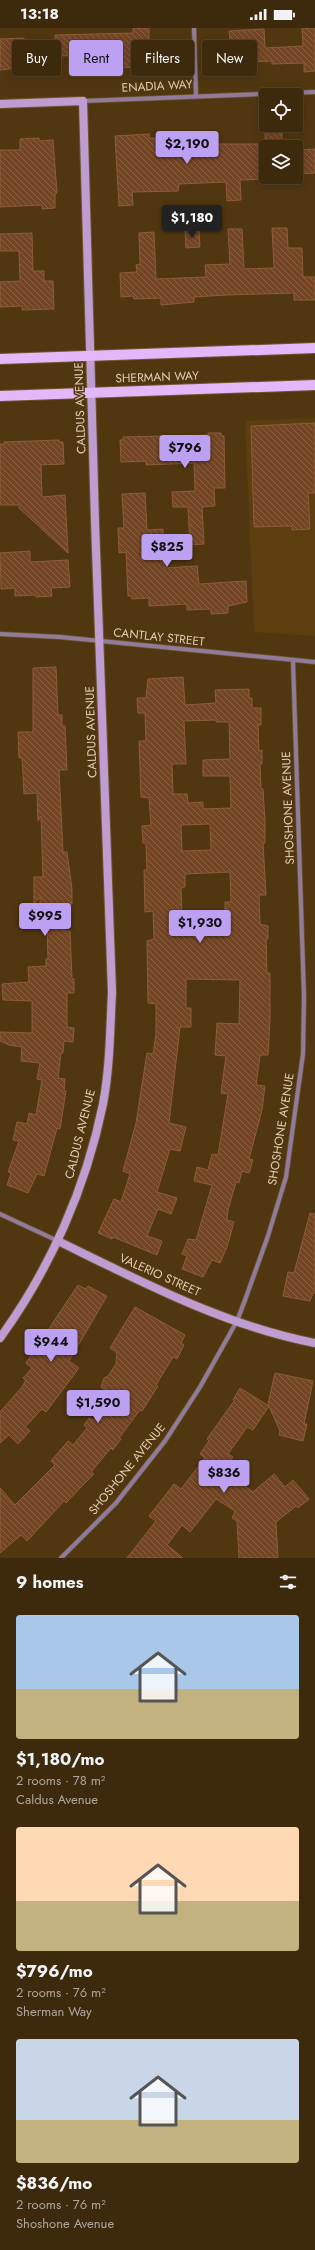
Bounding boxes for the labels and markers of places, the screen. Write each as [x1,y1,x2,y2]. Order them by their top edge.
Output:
pin: $2,190 [154,131,220,165]
pin: $1,180 [159,205,225,239]
pin: $796 [161,435,209,469]
pin: $825 [143,534,191,568]
pin: $995 [21,903,69,937]
pin: $1,930 [167,910,233,944]
pin: $944 [27,1329,75,1363]
pin: $1,590 [65,1390,131,1424]
pin: $836 [200,1460,248,1494]

